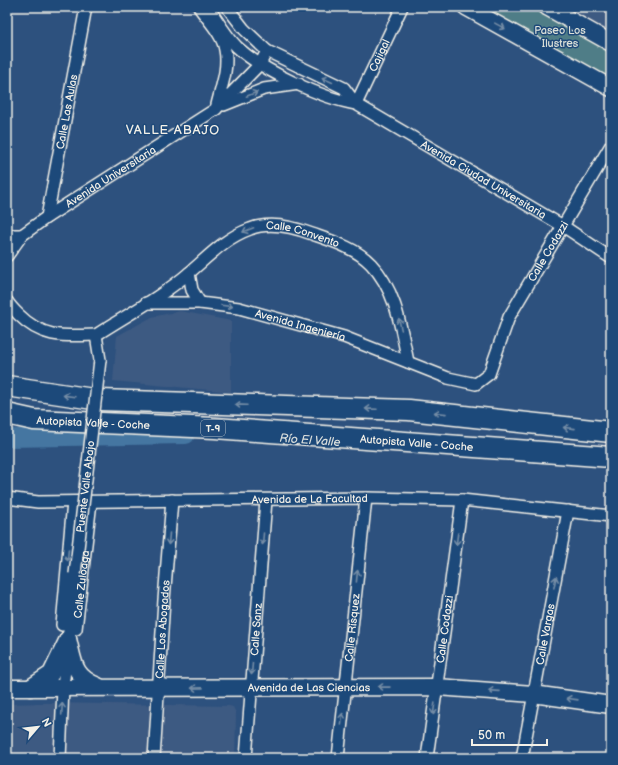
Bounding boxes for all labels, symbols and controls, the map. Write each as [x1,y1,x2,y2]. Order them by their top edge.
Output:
one-way arrow [494,23,506,30]
park label: Paseo Los Ilustres [534,24,586,50]
street label: Cajigal [366,37,393,74]
street label: Calle Las Aulas [54,73,80,150]
one-way arrow [321,76,333,83]
one-way arrow [246,89,258,97]
district label: VALLE ABAJO [126,122,220,138]
street label: Avenida Ciudad Universitaria [419,138,549,222]
street label: Avenida Universitaria [63,143,158,211]
street label: Calle Convento [266,219,341,250]
street label: Calle Codazzi [525,219,571,284]
one-way arrow [243,226,255,234]
one-way arrow [220,303,233,310]
street label: Avenida Ingeniería [254,307,347,344]
one-way arrow [395,317,403,330]
one-way arrow [63,392,76,400]
one-way arrow [235,401,248,409]
one-way arrow [365,405,378,412]
one-way arrow [433,409,446,417]
street label: Autopista Valle - Coche [36,414,151,432]
road number: T-9 [201,420,225,436]
one-way arrow [563,424,576,431]
water label: Río El Valle [279,431,341,450]
street label: Autopista Valle - Coche [359,433,474,454]
street label: Puente Valle Abajo [74,440,98,533]
street label: Avenida de La Facultad [252,492,368,506]
one-way arrow [165,532,173,545]
one-way arrow [260,532,267,545]
one-way arrow [453,532,461,545]
one-way arrow [65,548,72,561]
street label: Calle Zuloaga [71,550,92,619]
one-way arrow [354,570,361,583]
one-way arrow [551,576,559,589]
street label: Calle Los Abogados [153,579,173,679]
street label: Calle Rísquez [342,592,363,663]
street label: Calle Codazzi [434,595,456,664]
street label: Calle Sanz [248,602,265,656]
street label: Calle Vargas [533,602,558,666]
one-way arrow [248,662,256,675]
street label: Avenida de Las Ciencias [248,681,371,694]
one-way arrow [378,683,391,691]
one-way arrow [191,684,204,692]
one-way arrow [488,687,501,695]
one-way arrow [566,695,579,703]
one-way arrow [430,702,438,715]
one-way arrow [59,703,66,716]
north arrow [18,707,58,747]
one-way arrow [338,713,345,726]
text: N [39,716,54,729]
scale bar [472,721,547,747]
text: 50 m [478,728,505,743]

